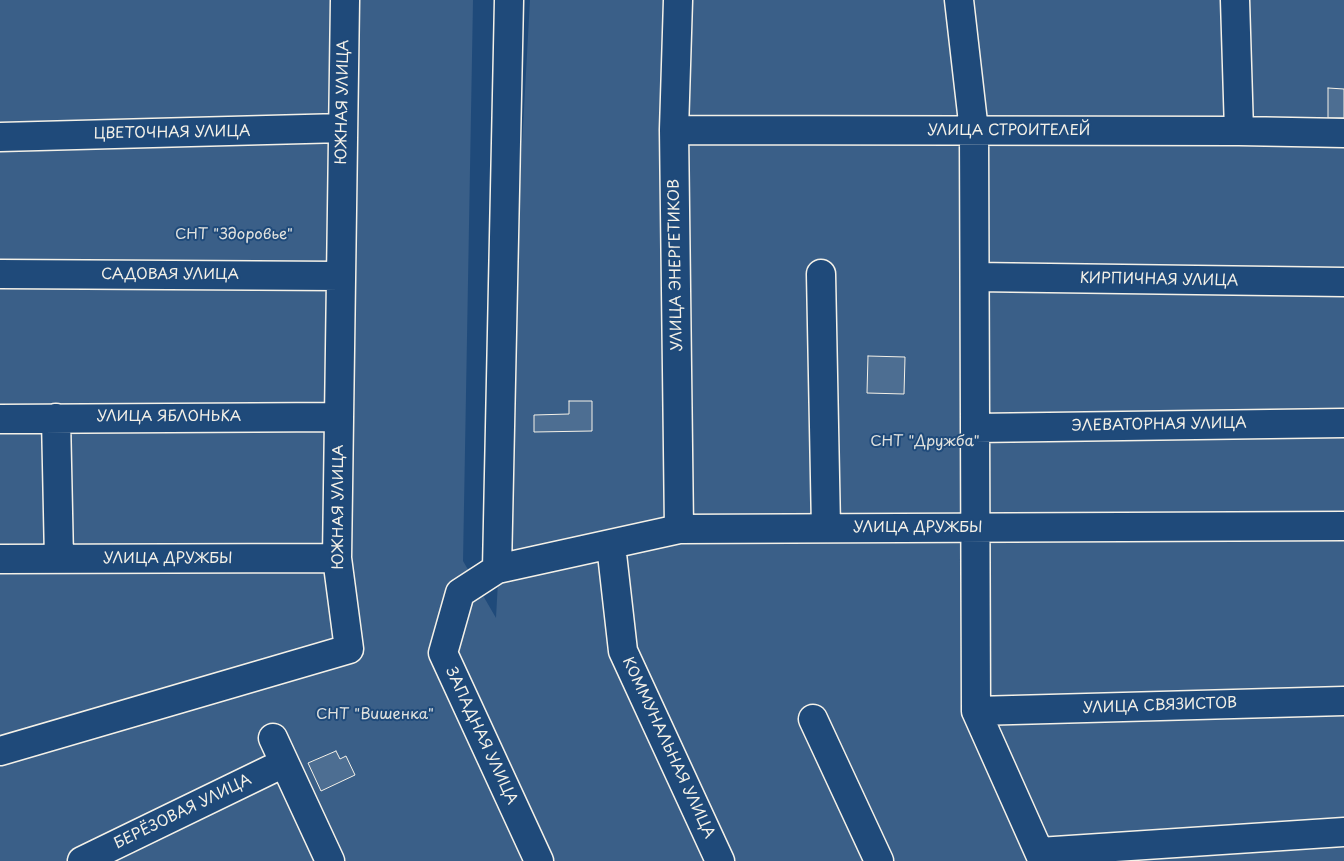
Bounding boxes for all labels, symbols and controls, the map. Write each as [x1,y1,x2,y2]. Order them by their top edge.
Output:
street label: ЮЖНАЯ УЛИЦА [333,39,353,165]
street label: УЛИЦА СТРОИТЕЛЕЙ [927,122,1091,140]
street label: ЦВЕТОЧНАЯ УЛИЦА [93,123,251,143]
street label: УЛИЦА ЭНЕРГЕТИКОВ [665,179,687,351]
park label: СНТ "Здоровье" [175,226,293,244]
street label: САДОВАЯ УЛИЦА [101,266,239,284]
street label: КИРПИЧНАЯ УЛИЦА [1079,270,1239,290]
street label: УЛИЦА ЯБЛОНЬКА [97,408,241,426]
street label: ЭЛЕВАТОРНАЯ УЛИЦА [1071,414,1247,436]
park label: СНТ "Дружба" [870,433,980,451]
street label: ЮЖНАЯ УЛИЦА [330,445,348,569]
street label: УЛИЦА ДРУЖБЫ [853,519,983,537]
street label: УЛИЦА ДРУЖБЫ [103,550,233,568]
street label: КОММУНАЛЬНАЯ УЛИЦА [618,655,718,841]
street label: ЗАПАДНАЯ УЛИЦА [441,664,521,808]
street label: УЛИЦА СВЯЗИСТОВ [1083,694,1237,718]
park label: СНТ "Вишенка" [316,706,434,724]
street label: БЕРЁЗОВАЯ УЛИЦА [111,771,255,853]

